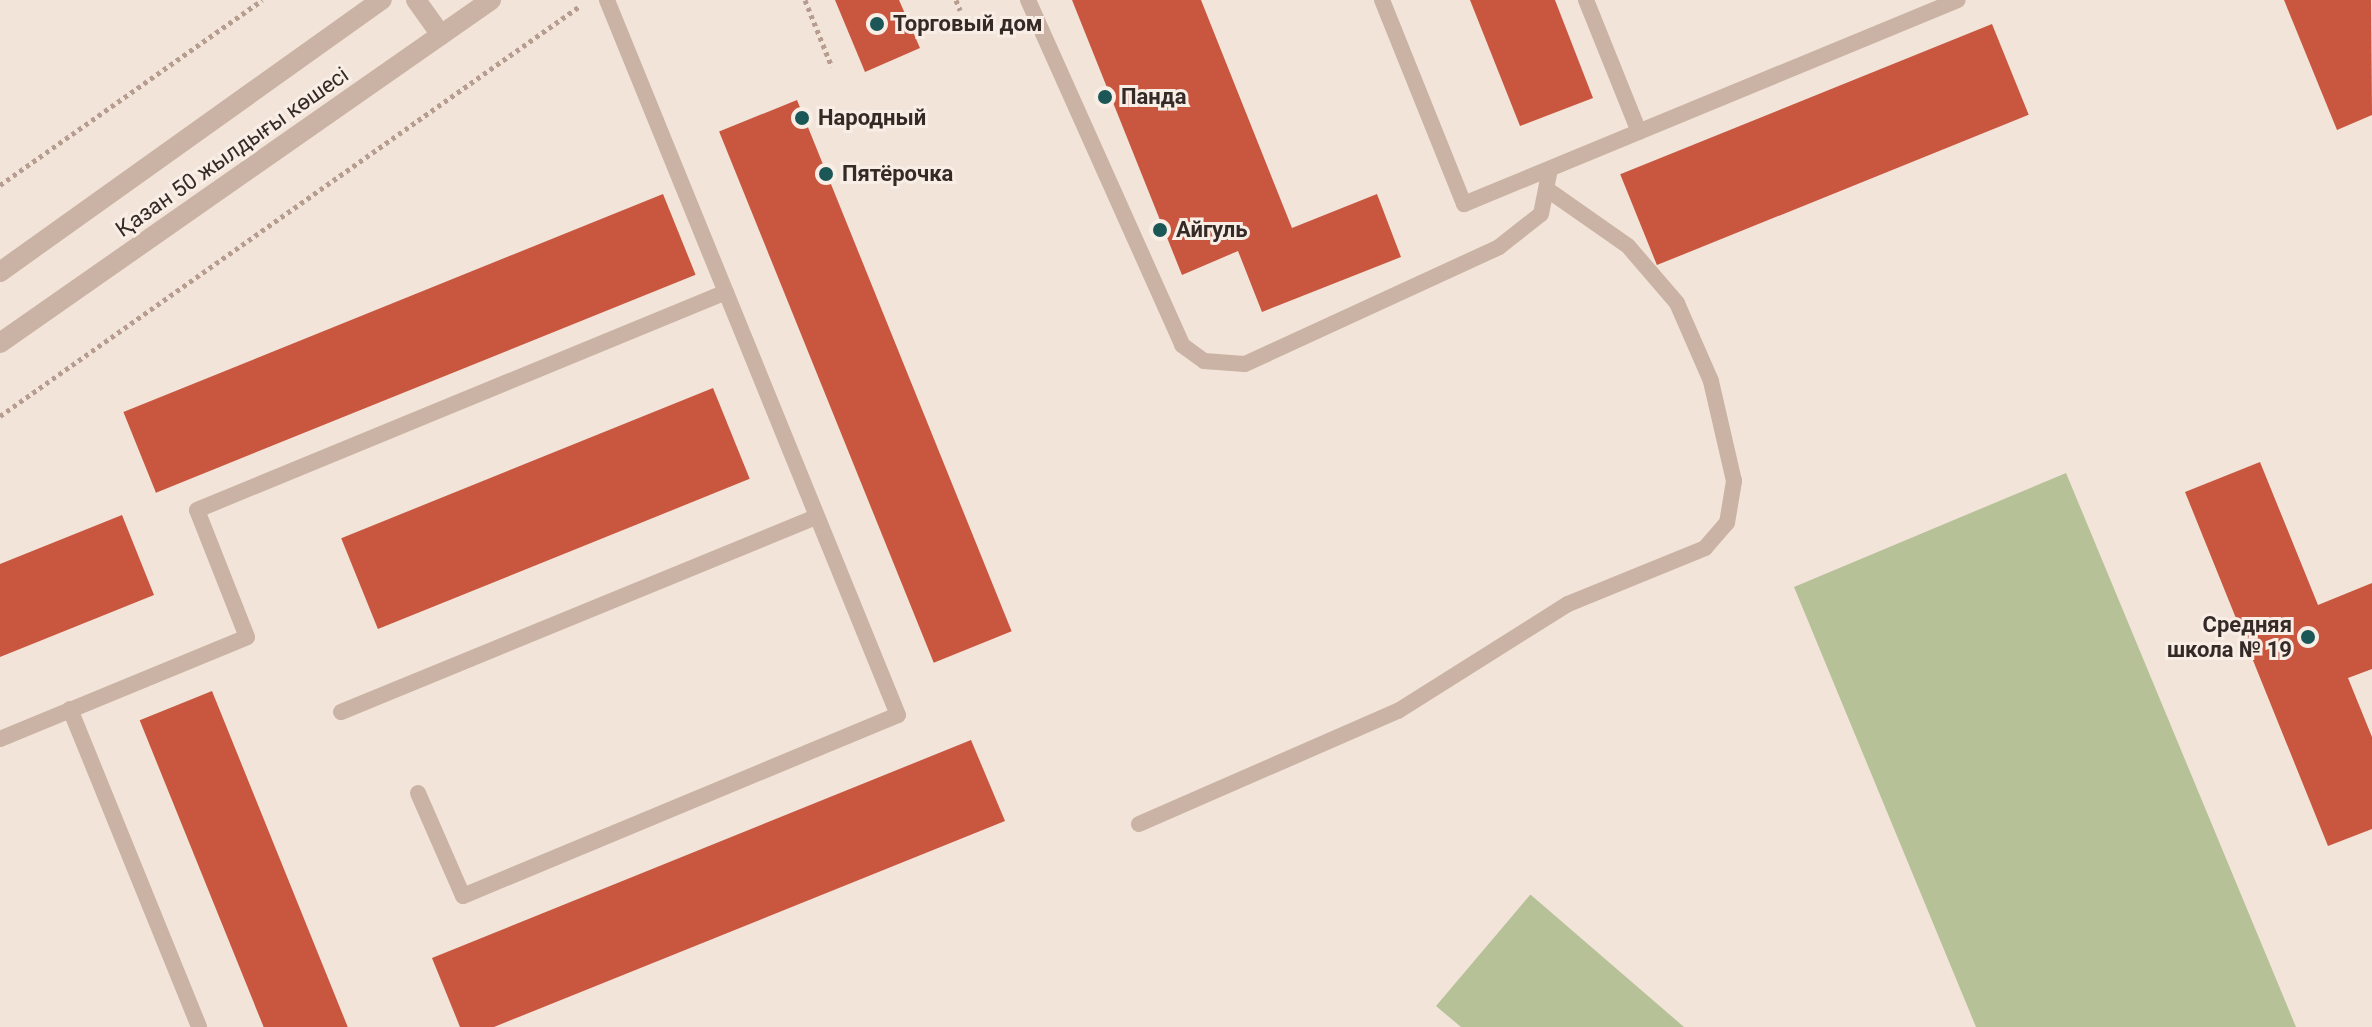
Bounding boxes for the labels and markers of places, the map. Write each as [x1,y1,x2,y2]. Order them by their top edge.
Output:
place label: Торговый дом [893,11,1043,37]
marker: Торговый дом [868,15,886,33]
place label: Панда [1121,84,1186,110]
marker: Панда [1096,88,1114,106]
place label: Народный [818,105,926,131]
marker: Народный [793,109,811,127]
place label: Пятёрочка [842,161,953,187]
marker: Пятёрочка [817,165,835,183]
place label: Айгуль [1176,217,1248,243]
marker: Айгуль [1151,221,1169,239]
place label: Средняя школа № 19 [2167,611,2292,662]
marker: Средняя школа № 19 [2299,628,2317,646]

